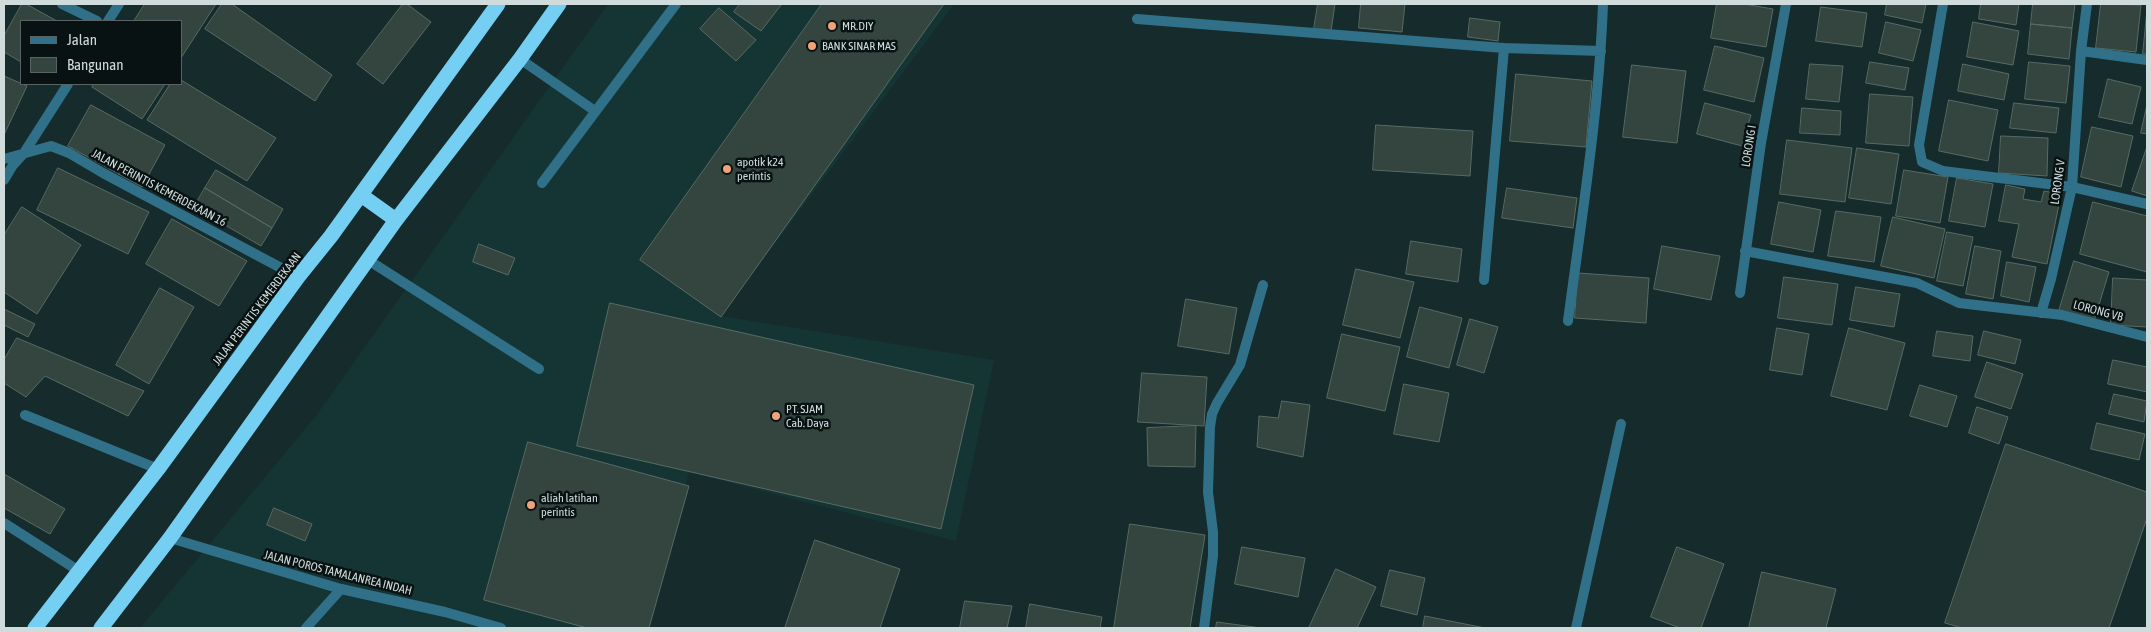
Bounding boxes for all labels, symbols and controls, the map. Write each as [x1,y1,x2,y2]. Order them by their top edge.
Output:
place label: MR.DIY [842,19,873,33]
legend [20,20,182,85]
marker: MR.DIY [826,20,838,32]
text: Jalan [67,31,97,48]
place label: BANK SINAR MAS [822,39,896,53]
marker: BANK SINAR MAS [806,40,818,52]
text: Bangunan [67,56,124,73]
street label: LORONG I [1739,124,1759,168]
street label: JALAN PERINTIS KEMERDEKAAN 16 [89,146,229,230]
place label: apotik k24 perintis [737,155,784,183]
street label: LORONG V [2048,159,2068,205]
marker: apotik k24 perintis [721,163,733,175]
street label: JALAN PERINTIS KEMERDEKAAN [210,250,304,368]
street label: LORONG VB [2072,297,2124,325]
place label: PT. SJAM Cab. Daya [786,402,829,430]
marker: PT. SJAM Cab. Daya [770,410,782,422]
place label: aliah latihan perintis [541,491,598,519]
marker: aliah latihan perintis [525,499,537,511]
street label: JALAN POROS TAMALANREA INDAH [263,548,413,598]

